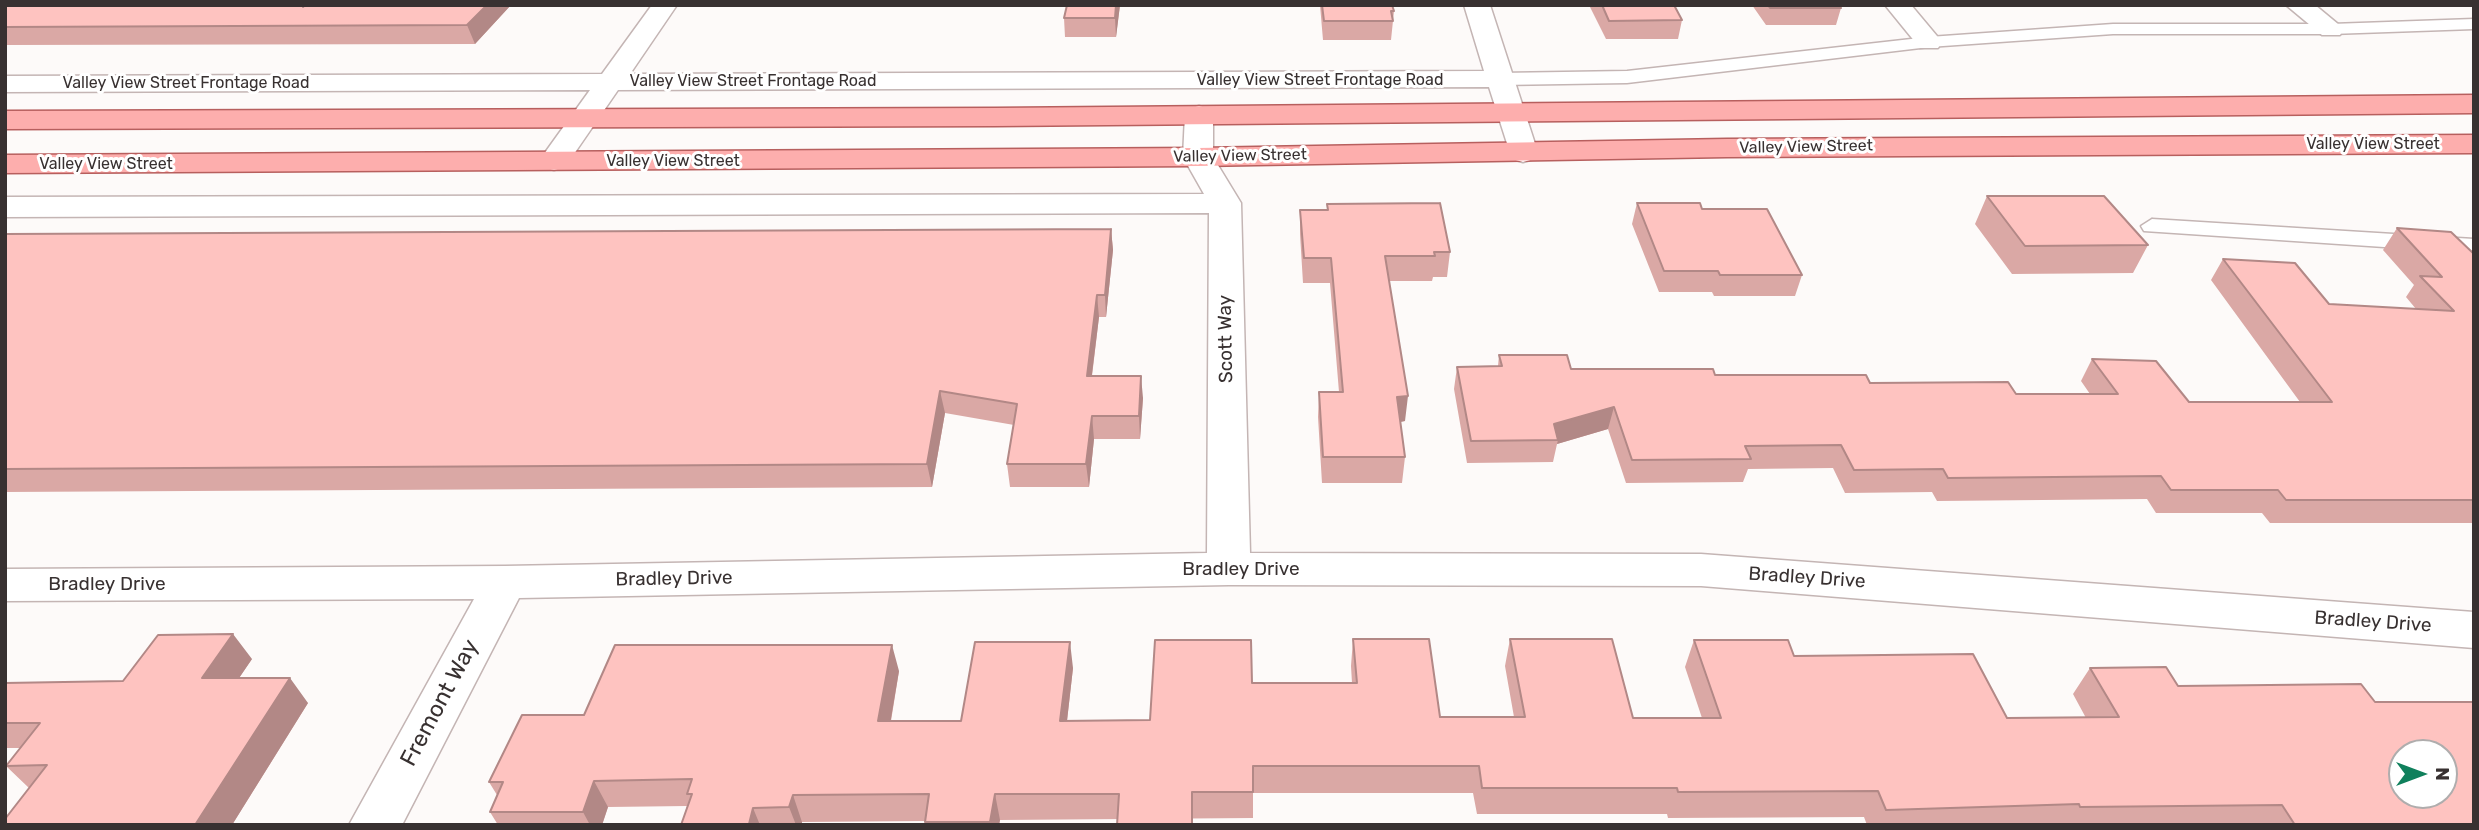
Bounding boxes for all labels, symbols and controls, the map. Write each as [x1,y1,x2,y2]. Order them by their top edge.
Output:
street label: Valley View Street Frontage Road [1197,70,1443,90]
street label: Valley View Street Frontage Road [630,71,876,91]
street label: Valley View Street Frontage Road [63,73,309,93]
street label: Valley View Street [2306,134,2440,154]
street label: Valley View Street [1739,136,1873,158]
street label: Valley View Street [1173,145,1307,167]
street label: Valley View Street [606,151,740,171]
street label: Valley View Street [39,154,173,174]
street label: Scott Way [1214,295,1238,383]
street label: Bradley Drive [1182,559,1300,581]
street label: Bradley Drive [1748,563,1866,593]
street label: Bradley Drive [615,567,733,591]
street label: Bradley Drive [48,574,166,596]
street label: Bradley Drive [2314,607,2432,637]
street label: Fremont Way [395,635,485,771]
north arrow [2388,739,2458,809]
text: N [2431,767,2454,781]

